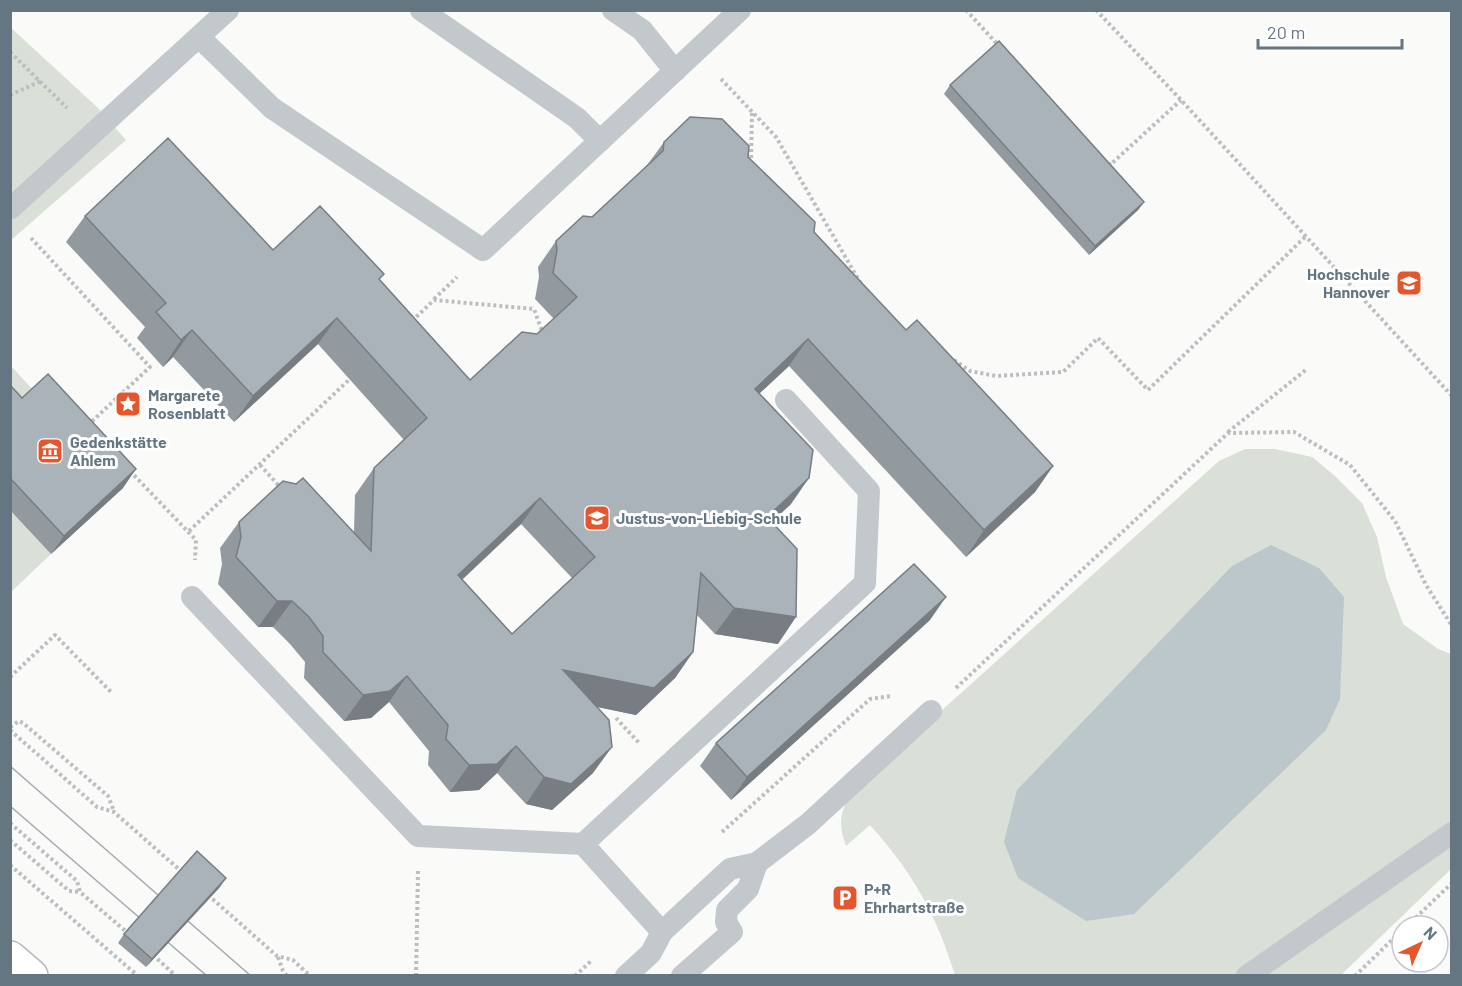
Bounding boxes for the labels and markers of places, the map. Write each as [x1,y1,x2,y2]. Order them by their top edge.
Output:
place label: Hochschule Hannover [1307,264,1390,301]
school or university icon: Hochschule Hannover [1394,268,1424,298]
place label: Margarete Rosenblatt [148,385,226,422]
place icon: Margarete Rosenblatt [113,389,143,419]
place label: Gedenkstätte Ahlem [70,432,167,469]
museum icon: Gedenkstätte Ahlem [35,436,65,466]
school or university icon: Justus-von-Liebig-Schule [582,503,612,533]
place label: Justus-von-Liebig-Schule [616,508,802,527]
place label: P+R Ehrhartstraße [864,879,964,916]
parking icon: P+R Ehrhartstraße [830,883,860,913]

